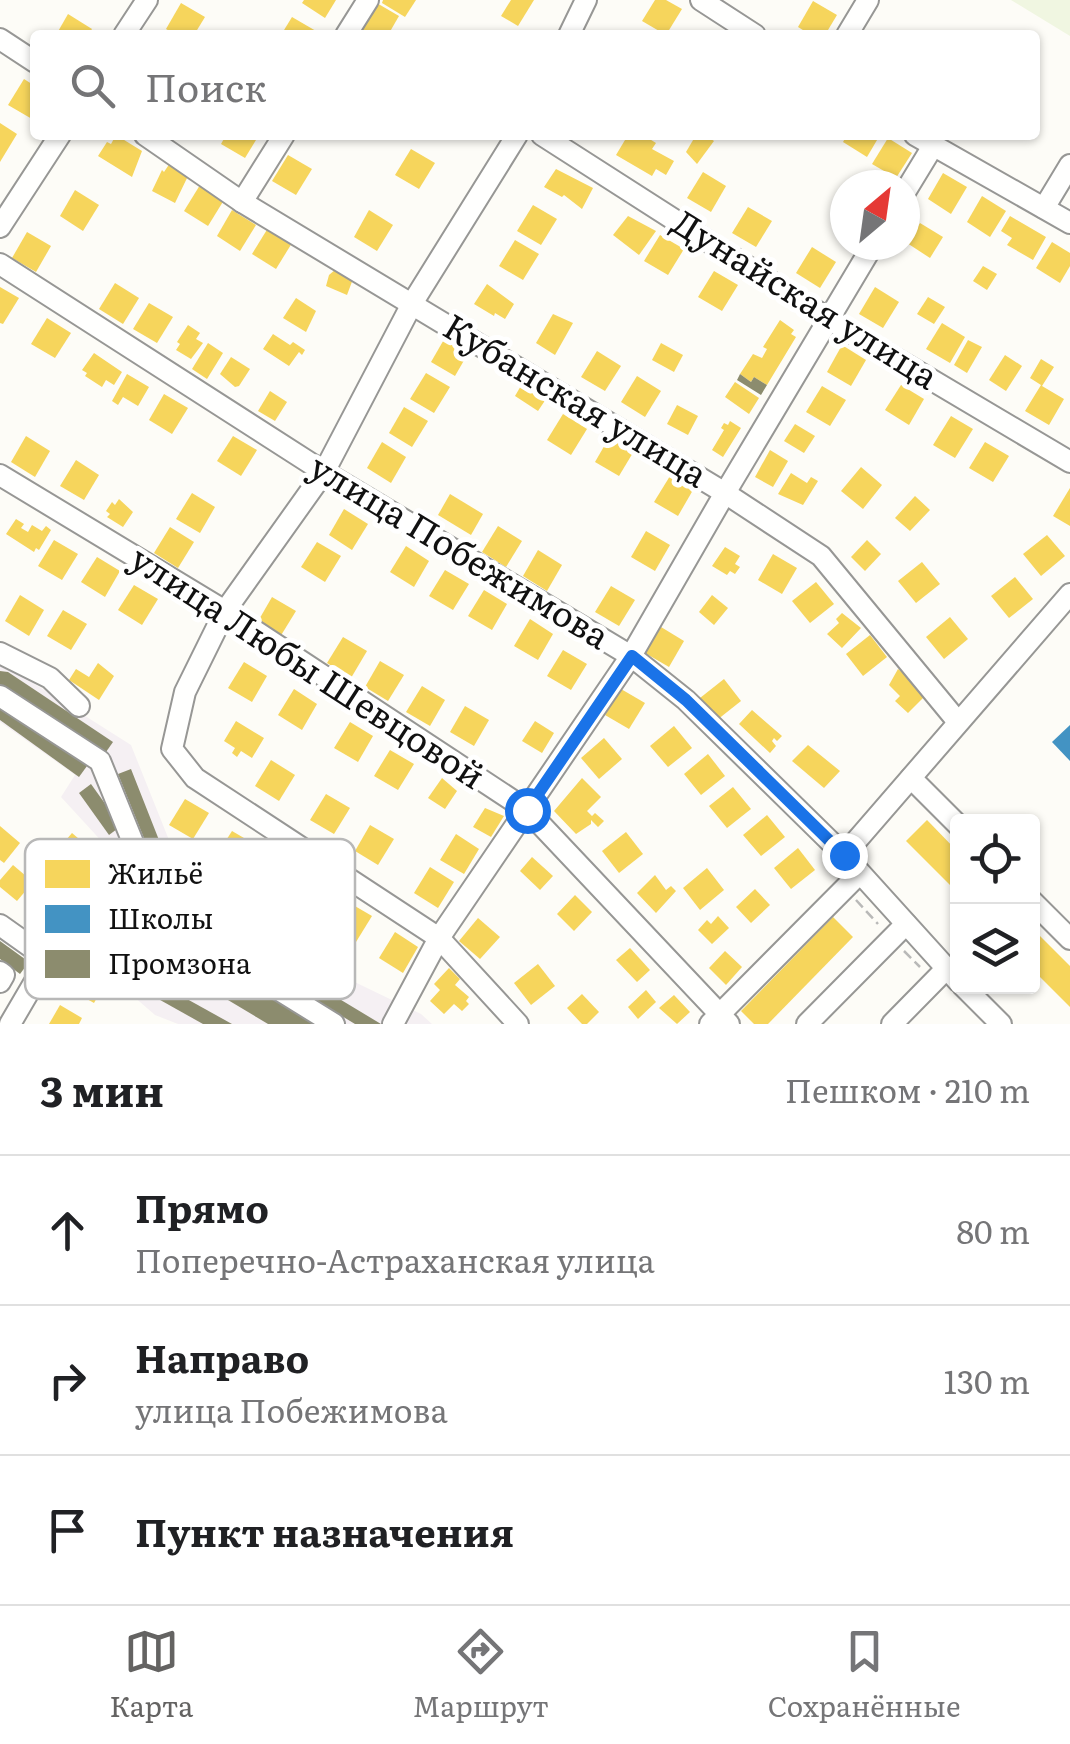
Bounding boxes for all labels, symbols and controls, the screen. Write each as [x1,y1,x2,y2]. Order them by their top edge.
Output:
search box [30,30,1040,140]
text: Поиск [145,57,267,114]
icon: search [65,58,120,113]
north arrow [830,170,920,260]
street label: Дунайская улица [664,195,950,400]
street label: Кубанская улица [434,299,719,498]
street label: улица Побежимова [301,439,621,660]
street label: улица Любы Шевцовой [121,531,496,800]
route start [505,788,551,834]
map controls [950,814,1040,994]
button: locate [950,814,1040,904]
route end [822,833,868,879]
legend [25,839,355,999]
text: Жильё [108,851,203,893]
text: Школы [108,896,213,938]
button: layers [950,904,1040,994]
text: Промзона [108,941,251,983]
text: 3 мин [40,1058,164,1120]
text: Пешком · 210 m [785,1065,1030,1113]
text: Прямо [135,1178,269,1235]
icon: ahead [40,1203,95,1258]
text: 80 m [956,1206,1030,1254]
text: Поперечно-Астраханская улица [135,1235,655,1283]
text: Направо [135,1328,309,1385]
icon: right [40,1353,95,1408]
text: 130 m [944,1356,1030,1404]
text: улица Побежимова [135,1385,448,1433]
text: Пункт назначения [135,1502,514,1559]
icon: arrive [40,1503,95,1558]
tab: Карта [110,1624,193,1726]
tab: Маршрут [413,1624,549,1726]
tab: Сохранённые [768,1624,960,1726]

